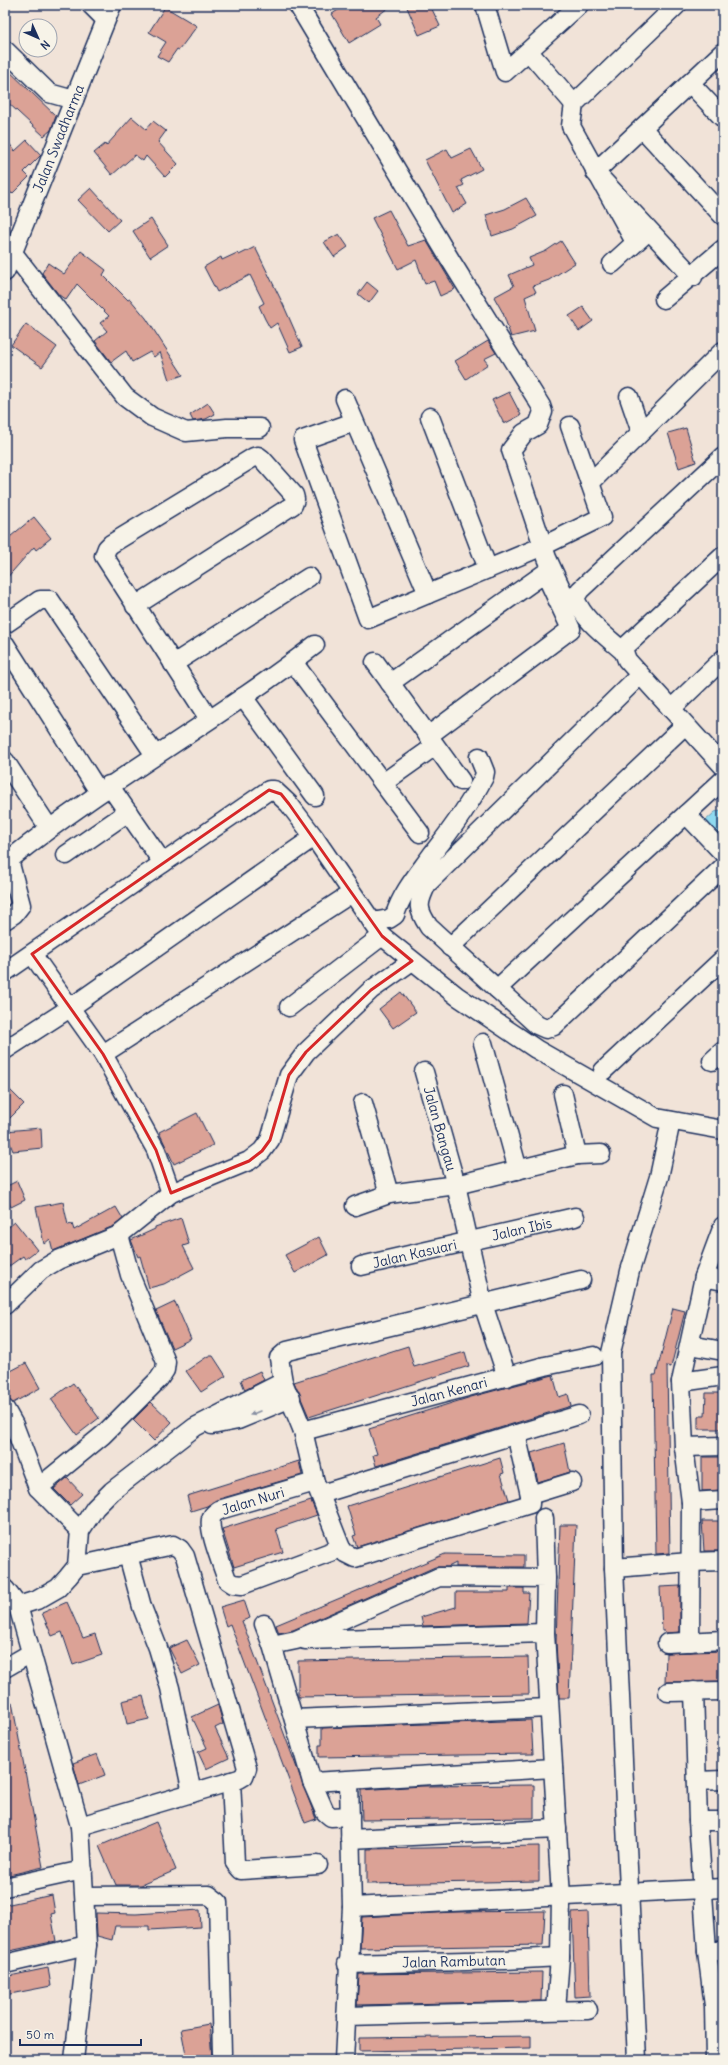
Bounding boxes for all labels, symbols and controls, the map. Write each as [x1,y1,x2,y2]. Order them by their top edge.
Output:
north arrow [18,18,58,58]
text: N [37,37,53,53]
street label: Jalan Swadharma [29,82,88,195]
street label: Jalan Bangau [420,1085,461,1173]
street label: Jalan Ibis [490,1214,554,1245]
street label: Jalan Kasuari [371,1235,458,1272]
street label: Jalan Kenari [409,1373,489,1411]
one-way arrow [248,1411,260,1417]
street label: Jalan Nuri [220,1483,286,1519]
street label: Jalan Rambutan [402,1951,506,1972]
scale bar [20,2021,141,2047]
text: 50 m [26,2027,55,2042]

